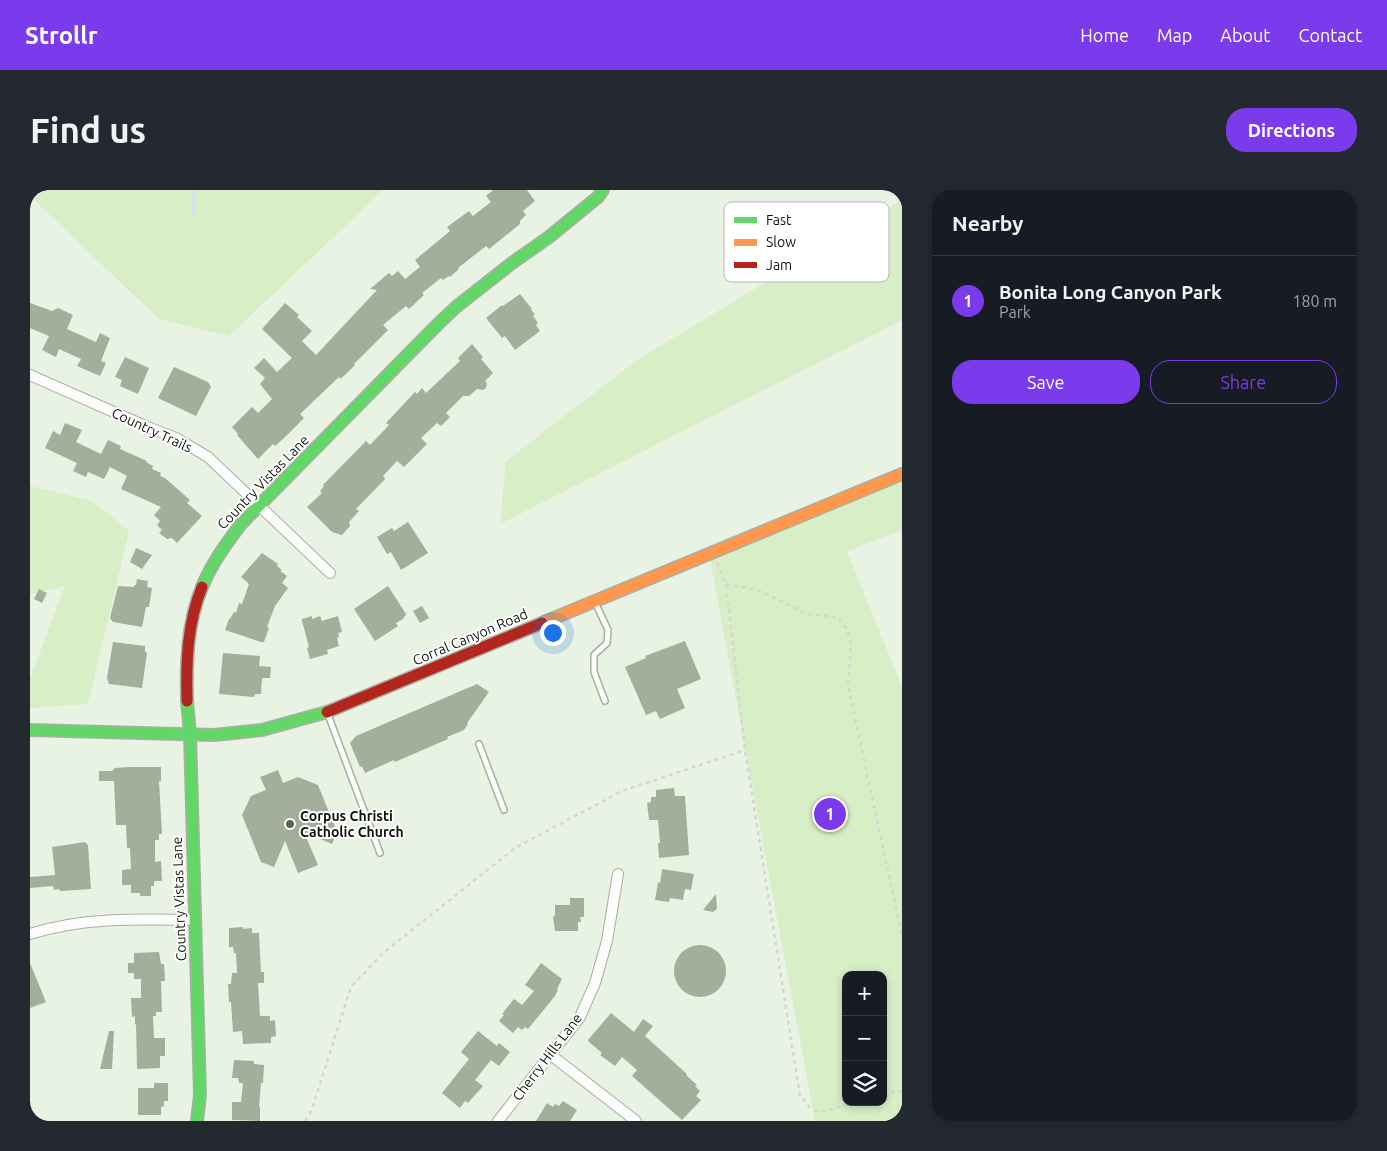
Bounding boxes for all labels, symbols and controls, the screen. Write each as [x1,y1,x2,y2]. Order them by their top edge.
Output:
text: Strollr [25,22,98,49]
text: Home [1080,25,1129,45]
text: Map [1157,25,1192,45]
text: About [1220,25,1270,45]
text: Contact [1298,25,1362,45]
button: Directions [1226,108,1357,152]
text: Find us [30,110,146,150]
legend [724,202,889,282]
text: Nearby [952,211,1023,235]
text: Fast [766,212,792,228]
text: Slow [766,234,796,250]
text: Jam [766,257,792,273]
text: Bonita Long Canyon Park [999,281,1222,303]
text: 1 [963,292,973,310]
text: 180 m [1292,292,1337,310]
text: Park [999,303,1031,321]
button: Save [952,360,1140,404]
button: Share [1150,360,1337,404]
street label: Country Trails [109,404,195,456]
street label: Country Vistas Lane [214,432,312,532]
street label: Corral Canyon Road [410,606,530,668]
your location [540,620,566,646]
pin: 1 [814,795,846,833]
place label: Corpus Christi Catholic Church [300,808,404,840]
marker: Corpus Christi Catholic Church [284,818,296,830]
street label: Country Vistas Lane [169,836,189,962]
map controls [842,971,887,1106]
button: + [842,971,887,1016]
street label: Cherry Hills Lane [509,1010,585,1104]
button: − [842,1016,887,1061]
button: layers [842,1061,887,1106]

